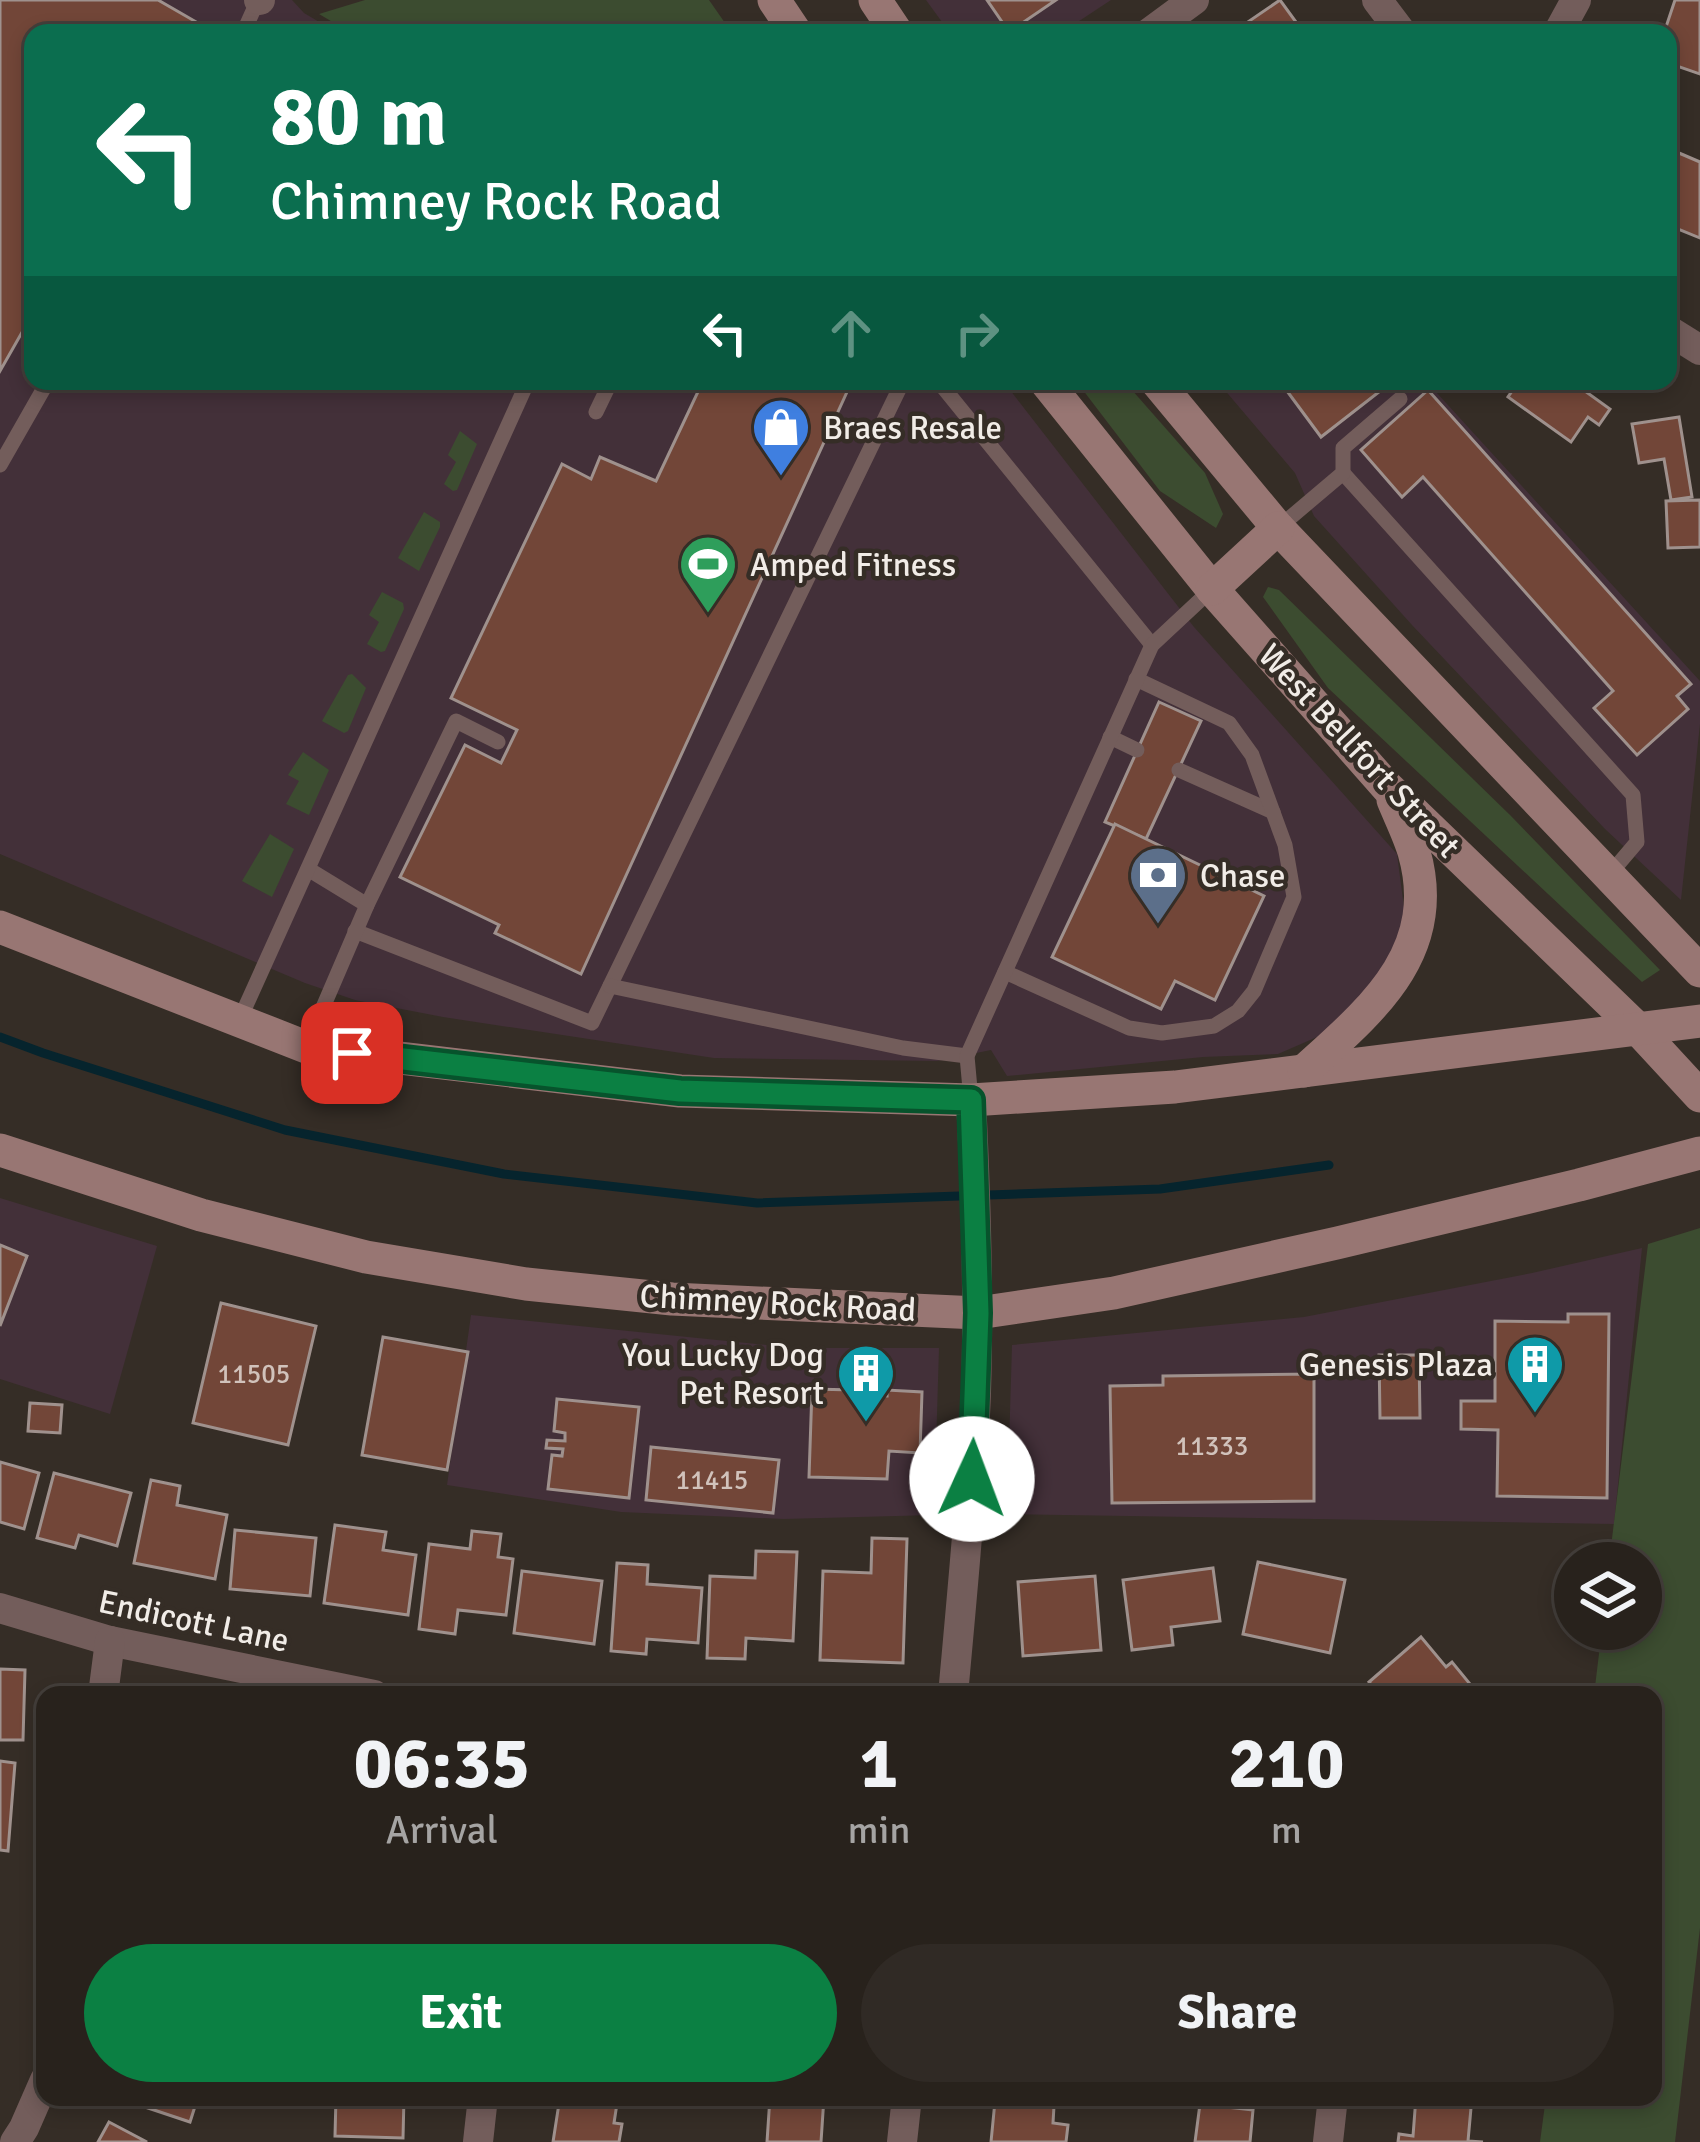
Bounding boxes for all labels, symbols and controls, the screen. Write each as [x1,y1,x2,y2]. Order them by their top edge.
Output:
text: 80 m [270,65,447,169]
icon: left [72,72,228,228]
text: Chimney Rock Road [270,168,722,235]
icon: left [692,300,758,366]
icon: ahead [818,300,884,366]
icon: right [944,300,1010,366]
shop icon: Braes Resale [750,396,812,478]
place label: Braes Resale [823,408,1002,449]
sports icon: Amped Fitness [677,533,739,615]
place label: Amped Fitness [750,545,956,586]
street label: West Bellfort Street [1249,636,1468,866]
bank icon: Chase [1127,844,1189,926]
place label: Chase [1200,856,1286,897]
pin [301,1002,403,1104]
icon: arrive [319,1020,385,1086]
street label: Chimney Rock Road [639,1276,917,1331]
building icon: Genesis Plaza [1504,1333,1566,1415]
place label: You Lucky Dog Pet Resort [622,1335,824,1414]
building icon: You Lucky Dog Pet Resort [835,1342,897,1424]
place label: Genesis Plaza [1299,1345,1493,1386]
house number: 11505 [218,1358,290,1391]
position arrow [909,1416,1035,1542]
house number: 11333 [1176,1430,1248,1463]
house number: 11415 [676,1464,748,1497]
map controls [1554,1542,1662,1650]
button: layers [1554,1542,1662,1650]
street label: Endicott Lane [95,1581,293,1662]
text: 06:35 [353,1719,530,1808]
text: 1 [860,1719,898,1808]
text: 210 [1228,1719,1345,1808]
text: Arrival [386,1806,498,1854]
text: min [848,1806,911,1854]
text: m [1271,1806,1302,1854]
button: Exit [84,1944,837,2082]
button: Share [861,1944,1614,2082]

